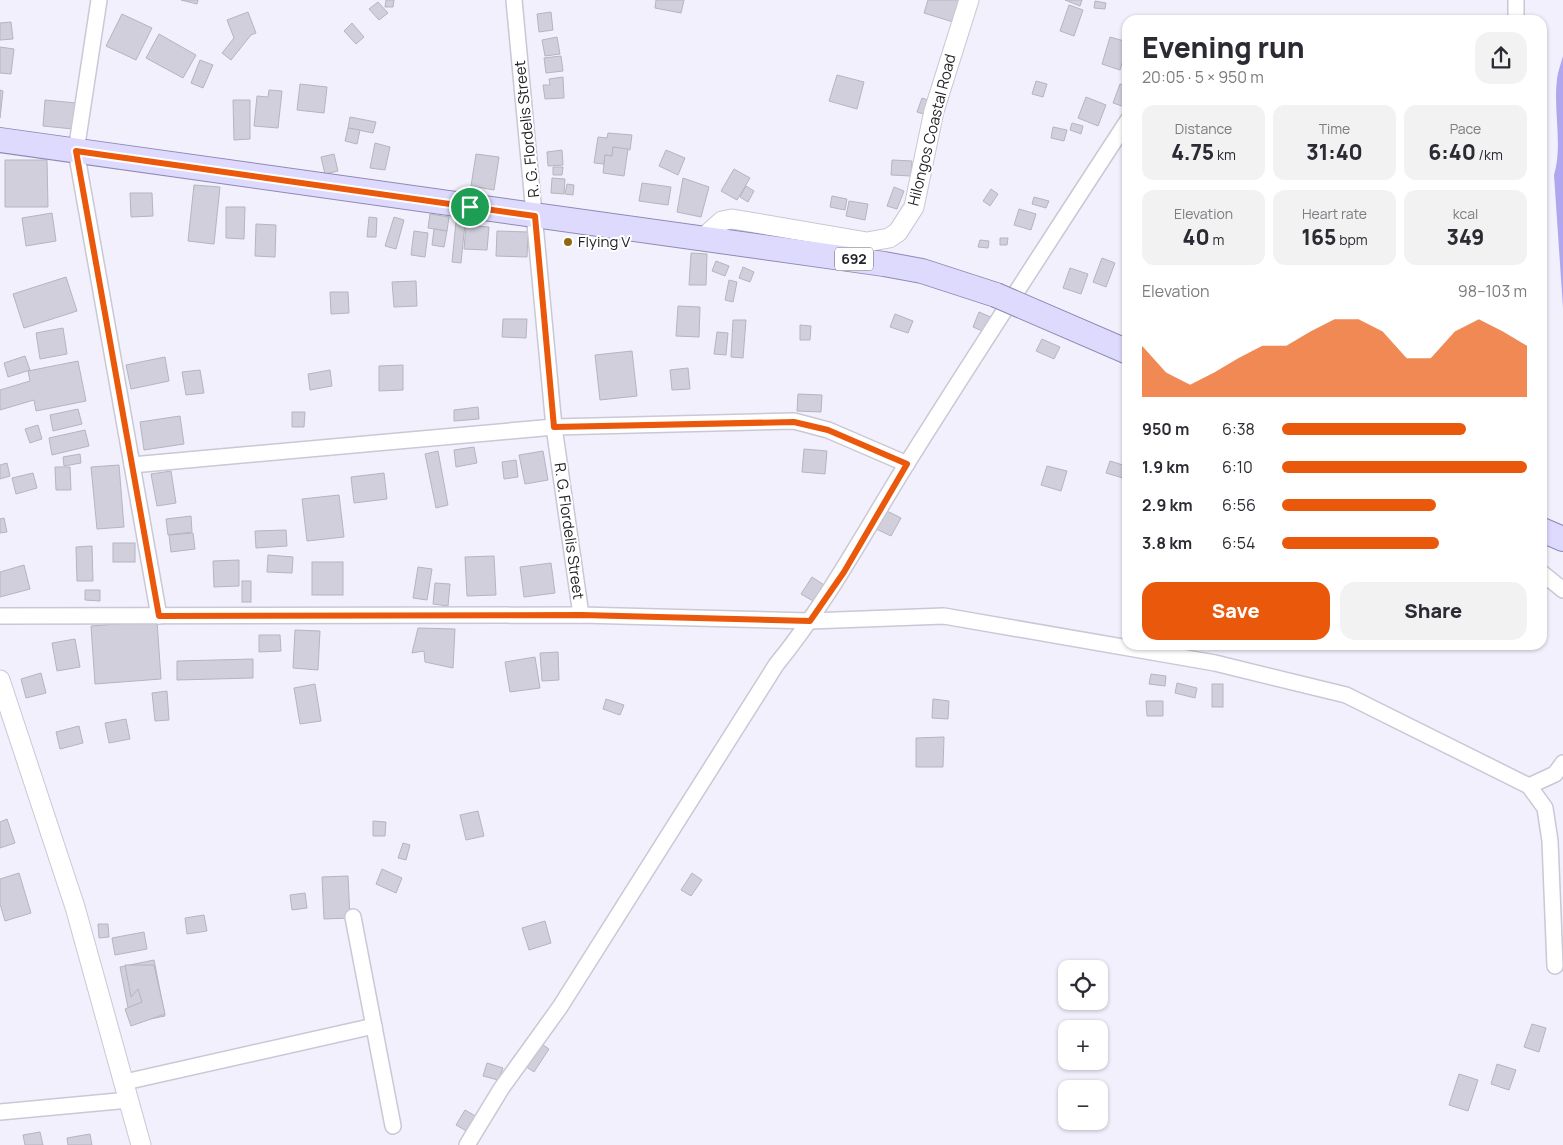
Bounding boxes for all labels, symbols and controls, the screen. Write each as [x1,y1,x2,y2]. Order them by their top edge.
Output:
text: Evening run [1142,28,1305,66]
button: share [1475,32,1527,84]
street label: Hilongos Coastal Road [902,52,961,208]
street label: R. G. Flordelis Street [509,59,544,199]
text: 20:05 · 5 × 950 m [1142,66,1264,88]
text: Distance [1175,119,1232,138]
text: Time [1319,119,1350,138]
text: Pace [1450,119,1481,138]
text: 4.75 [1171,138,1214,166]
text: 31:40 [1306,138,1363,166]
text: 6:40 [1428,138,1476,166]
text: km [1214,145,1236,164]
text: /km [1476,145,1503,164]
pin [449,186,491,228]
icon: arrive [456,193,484,221]
text: Elevation [1174,204,1233,223]
text: Heart rate [1302,204,1367,223]
text: kcal [1453,204,1478,223]
text: 40 [1183,223,1210,251]
text: 165 [1301,223,1336,251]
text: 349 [1447,223,1484,251]
text: m [1210,230,1224,249]
text: bpm [1336,230,1368,249]
place label: Flying V [578,231,630,252]
marker: Flying V [562,236,574,248]
road number: 692 [835,248,873,270]
text: Elevation [1142,280,1210,302]
text: 98–103 m [1458,280,1527,302]
text: 950 m [1142,418,1189,440]
text: 6:38 [1222,418,1255,440]
text: 1.9 km [1142,456,1189,478]
text: 6:10 [1222,456,1253,478]
street label: R. G. Flordelis Street [550,461,589,601]
text: 2.9 km [1142,494,1193,516]
text: 6:56 [1222,494,1256,516]
text: 3.8 km [1142,532,1192,554]
text: 6:54 [1222,532,1255,554]
button: Save [1142,582,1330,640]
button: Share [1340,582,1527,640]
map controls [1058,960,1108,1130]
button: locate [1058,960,1108,1010]
button: + [1058,1020,1108,1070]
button: − [1058,1080,1108,1130]

